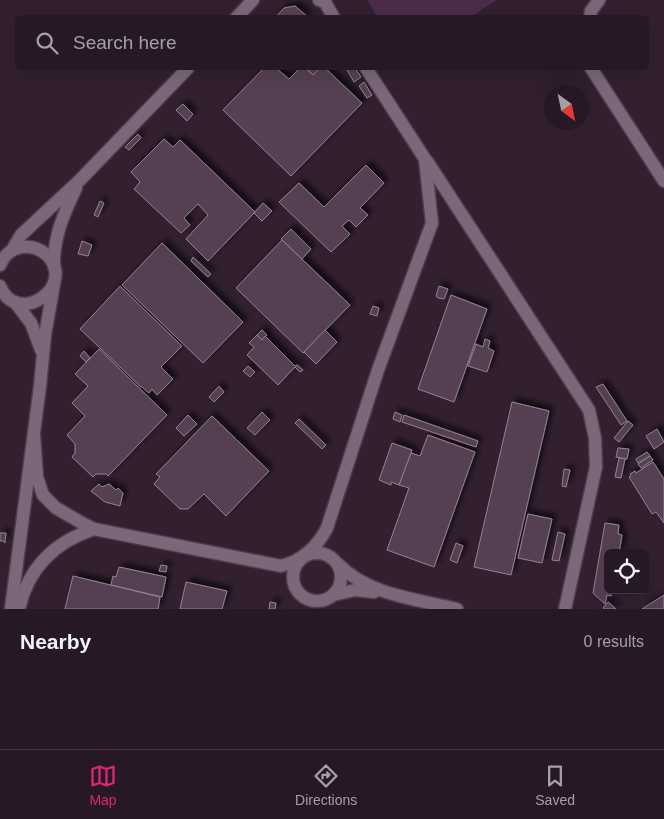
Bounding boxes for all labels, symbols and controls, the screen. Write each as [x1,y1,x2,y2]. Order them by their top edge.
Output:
search box [15,15,649,70]
icon: search [33,29,61,57]
text: Search here [73,32,177,53]
north arrow [544,85,589,130]
map controls [604,549,649,594]
button: locate [604,549,649,594]
text: Nearby [20,630,91,653]
text: 0 results [584,633,644,650]
tab: Map [89,762,117,808]
tab: Directions [295,762,357,808]
tab: Saved [535,762,575,808]

